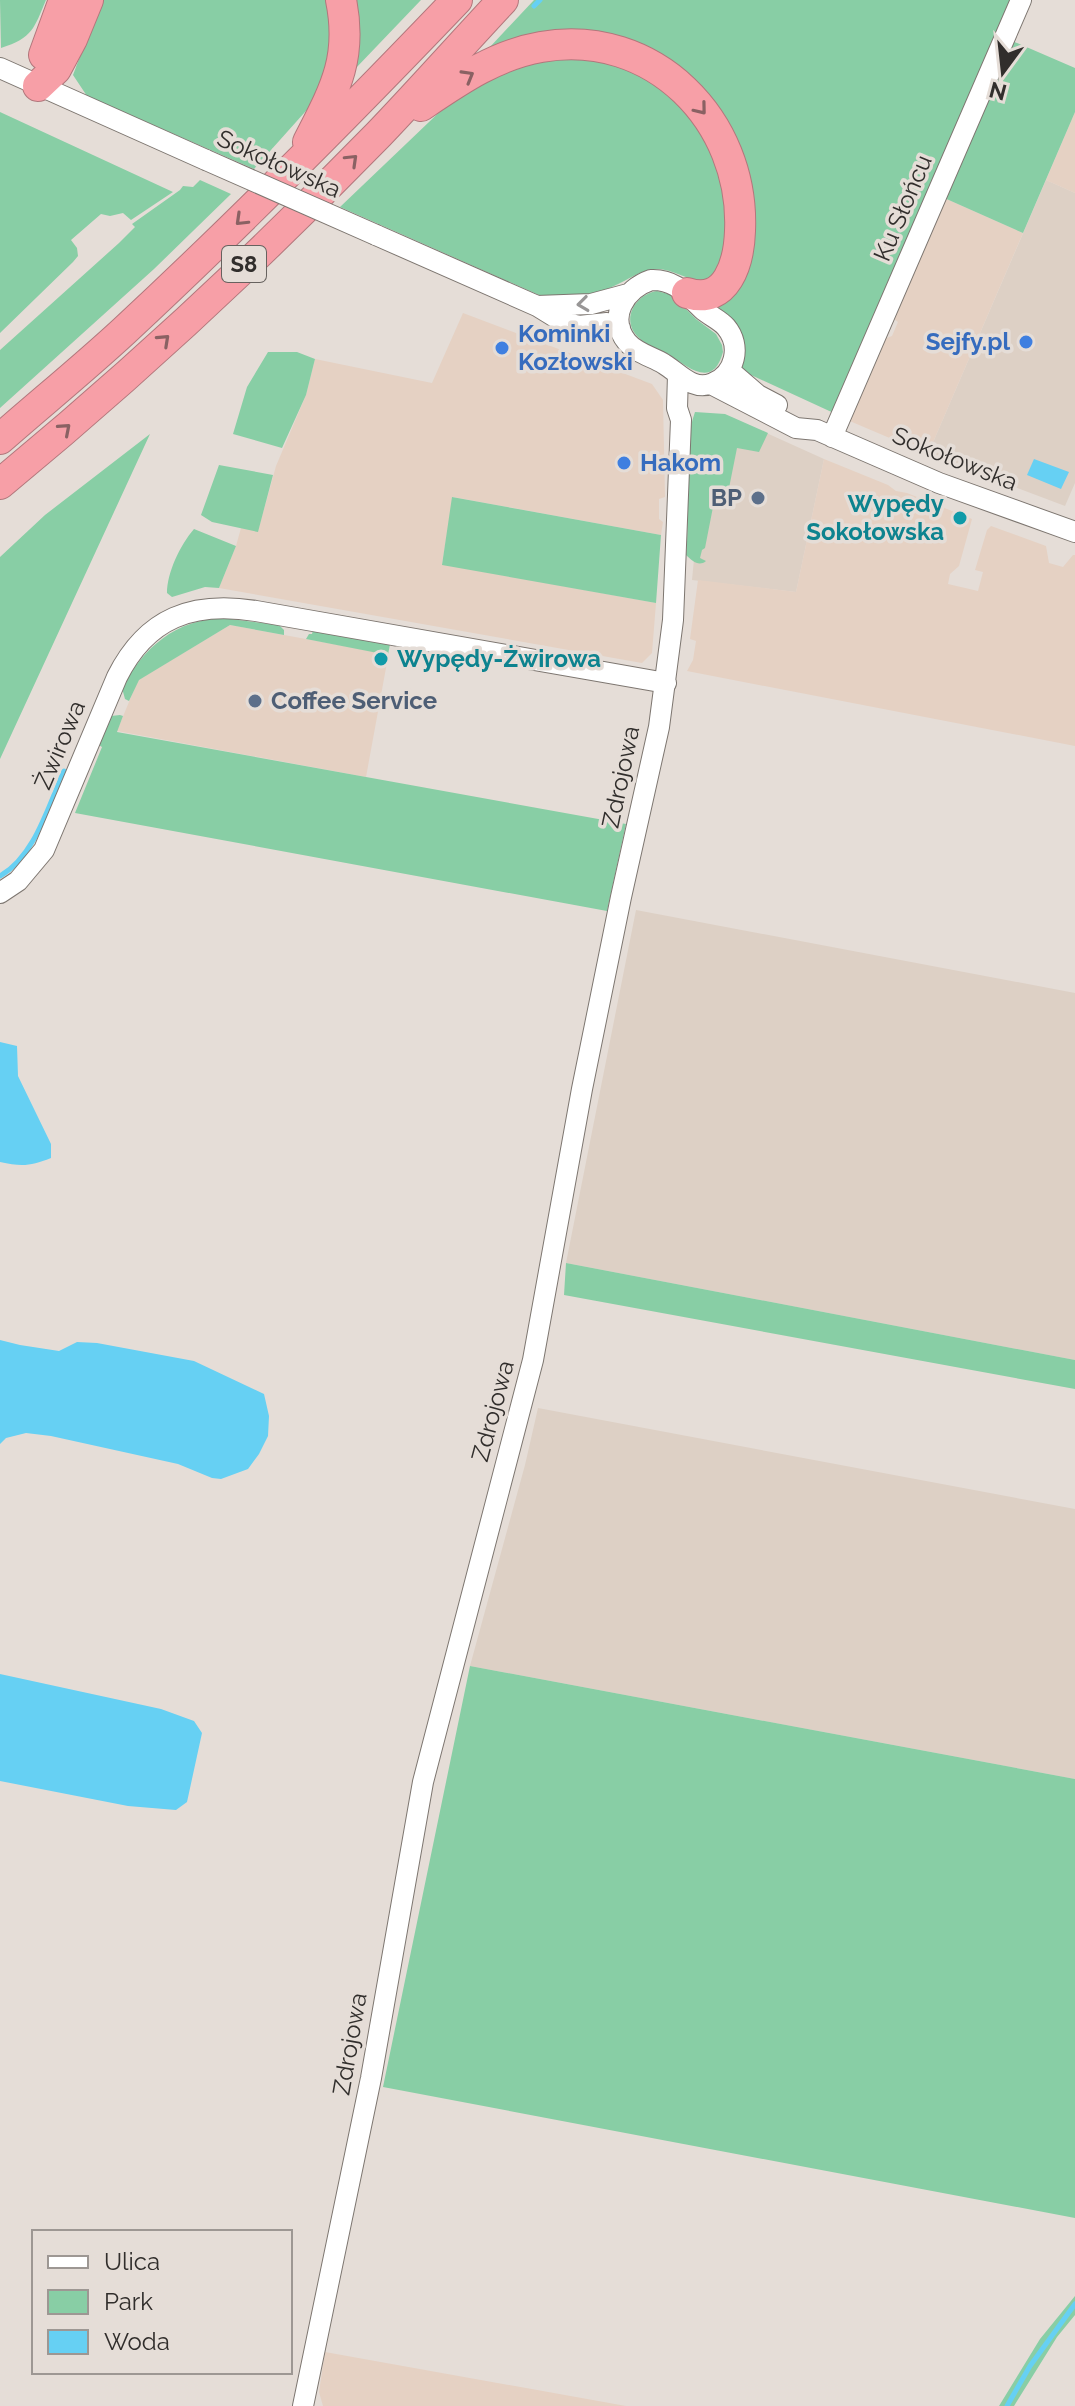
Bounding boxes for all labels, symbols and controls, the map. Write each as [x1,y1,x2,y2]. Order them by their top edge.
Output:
north arrow [963,32,1043,112]
one-way arrow [459,70,474,86]
text: N [986,77,1009,106]
one-way arrow [691,100,706,114]
street label: Sokołowska [213,123,346,204]
street label: Ku Słońcu [867,150,938,265]
one-way arrow [343,155,357,169]
one-way arrow [236,210,250,225]
road number: S8 [222,246,266,282]
one-way arrow [576,296,589,313]
place label: Kominki Kozłowski [518,319,633,376]
place label: Sejfy.pl [926,327,1010,356]
marker: Sejfy.pl [1017,333,1035,351]
one-way arrow [155,335,170,349]
marker: Kominki Kozłowski [493,339,511,357]
street label: Sokołowska [888,420,1022,497]
one-way arrow [55,424,70,439]
place label: Hakom [640,448,721,477]
marker: Hakom [615,454,633,472]
place label: BP [711,483,742,512]
marker: BP [749,489,767,507]
place label: Wypędy Sokołowska [806,489,944,546]
marker: Wypędy Sokołowska [951,509,969,527]
place label: Wypędy-Żwirowa [397,644,601,673]
marker: Wypędy-Żwirowa [372,650,390,668]
place label: Coffee Service [271,686,437,715]
marker: Coffee Service [246,692,264,710]
street label: Żwirowa [28,696,91,794]
street label: Zdrojowa [596,723,645,831]
street label: Zdrojowa [465,1357,520,1465]
street label: Zdrojowa [326,1990,373,2097]
legend [32,2230,292,2374]
text: Ulica [104,2247,160,2276]
text: Park [104,2287,153,2316]
text: Woda [104,2327,170,2356]

